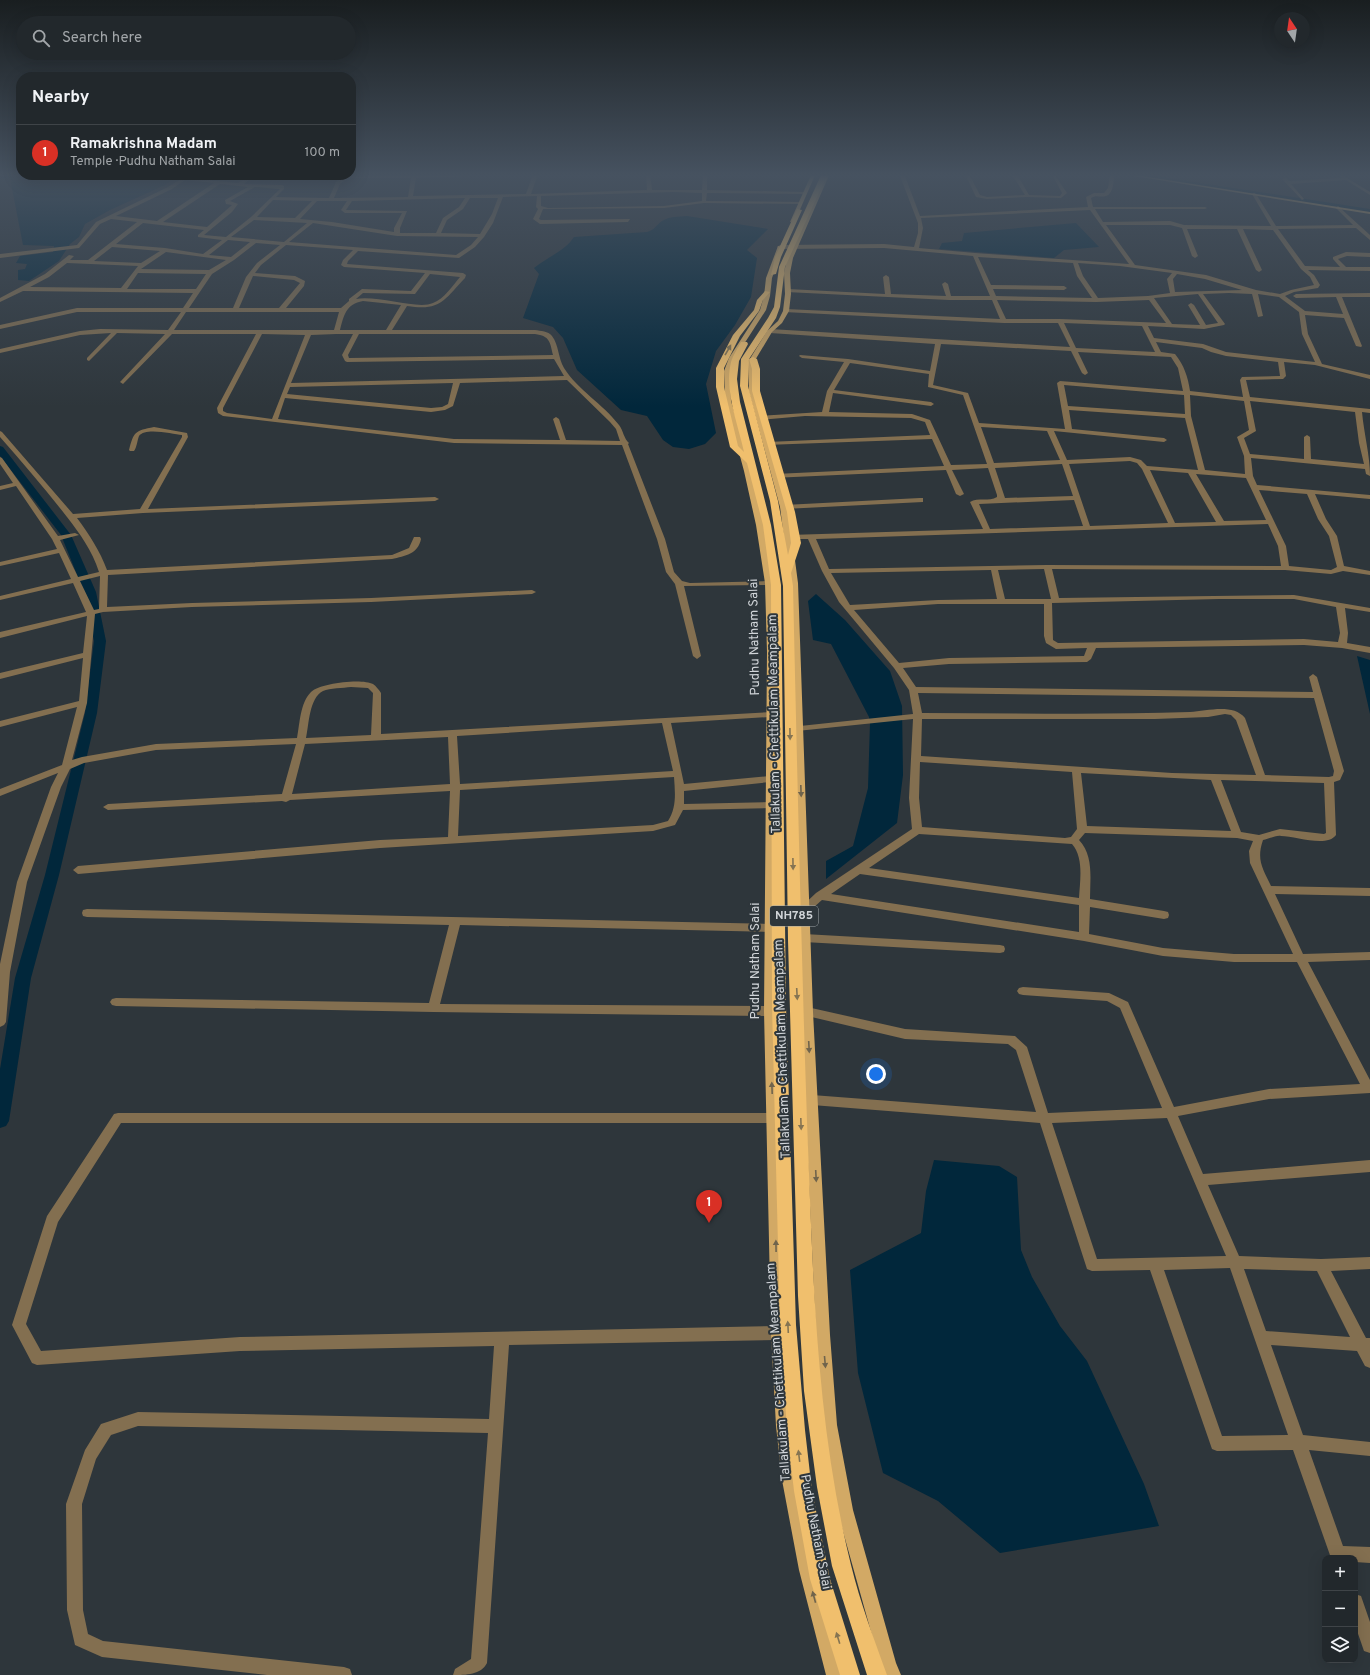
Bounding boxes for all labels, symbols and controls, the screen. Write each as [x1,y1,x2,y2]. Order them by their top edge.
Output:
north arrow [1274,12,1310,48]
search box [16,16,356,60]
icon: search [30,27,52,49]
text: Search here [62,29,142,48]
text: Nearby [32,87,89,109]
text: Ramakrishna Madam [70,135,217,154]
text: 1 [42,145,48,161]
text: 100 m [304,145,340,161]
text: Temple · Pudhu Natham Salai [70,154,236,170]
one-way arrow [725,344,732,356]
street label: Pudhu Natham Salai [746,578,764,696]
street label: Tallakulam - Chettikulam Meampalam [765,614,785,834]
one-way arrow [787,728,793,741]
one-way arrow [798,785,805,797]
one-way arrow [790,858,796,871]
street label: Pudhu Natham Salai [748,903,764,1020]
road number: NH785 [770,906,818,926]
street label: Tallakulam - Chettikulam Meampalam [771,939,795,1159]
one-way arrow [794,988,800,1001]
one-way arrow [806,1040,813,1053]
your location [866,1064,886,1084]
one-way arrow [769,1082,776,1094]
one-way arrow [798,1118,804,1131]
one-way arrow [812,1170,819,1182]
pin: 1 [696,1190,722,1223]
one-way arrow [773,1240,780,1252]
street label: Tallakulam - Chettikulam Meampalam [763,1262,795,1482]
one-way arrow [785,1321,792,1333]
one-way arrow [822,1356,829,1368]
one-way arrow [796,1450,802,1463]
street label: Pudhu Natham Salai [796,1473,834,1591]
map controls [1322,1555,1358,1663]
button: + [1322,1555,1358,1591]
one-way arrow [810,1590,816,1603]
button: − [1322,1591,1358,1627]
button: layers [1322,1627,1358,1663]
one-way arrow [835,1631,841,1643]

